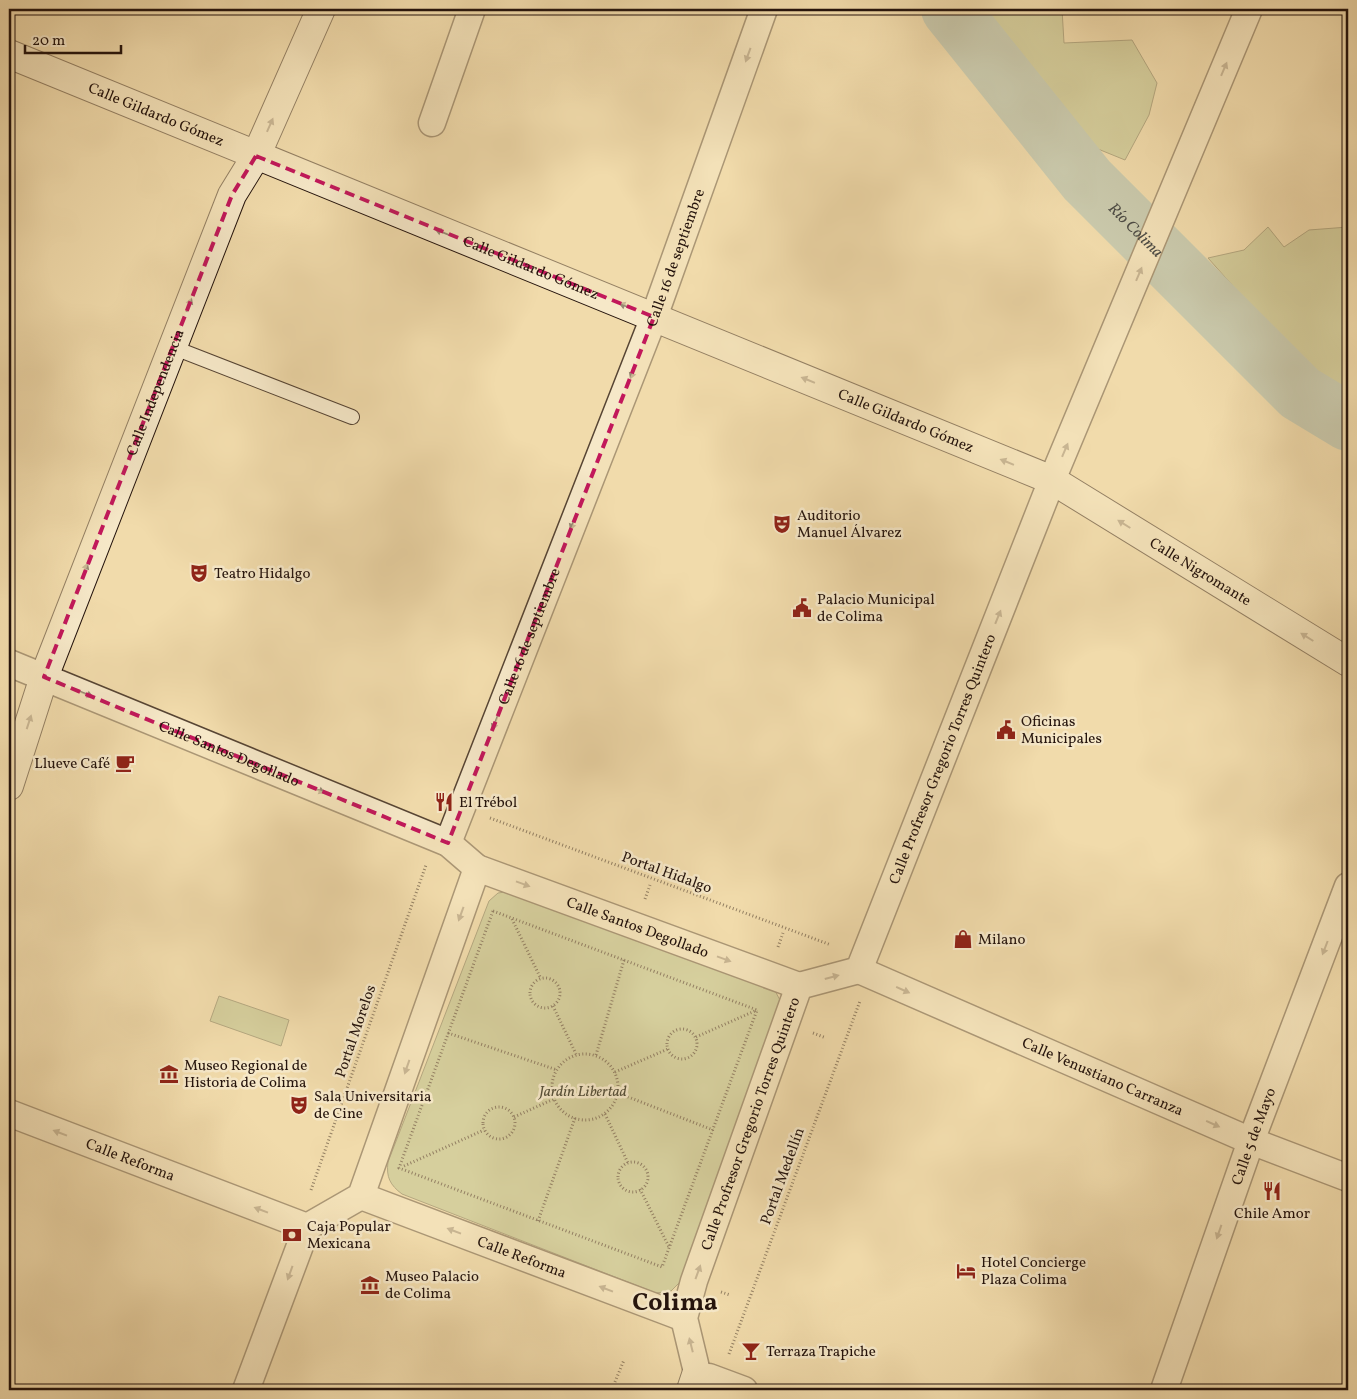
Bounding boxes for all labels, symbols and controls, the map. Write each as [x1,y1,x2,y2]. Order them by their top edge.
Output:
scale bar [25,22,121,54]
text: 20 m [32,31,65,52]
one-way arrow [744,47,751,62]
one-way arrow [1221,62,1229,76]
street label: Calle Gildardo Gómez [85,78,227,153]
one-way arrow [267,118,275,132]
street label: Calle 16 de septiembre [642,186,711,330]
water label: Río Colima [1103,198,1168,263]
one-way arrow [435,227,450,235]
street label: Calle Gildardo Gómez [459,232,602,306]
one-way arrow [1135,267,1143,281]
one-way arrow [186,297,193,312]
one-way arrow [618,301,633,309]
street label: Calle Independencia [122,327,191,459]
one-way arrow [628,365,636,379]
one-way arrow [801,376,815,384]
street label: Calle Gildardo Gómez [834,385,977,459]
one-way arrow [1062,443,1070,457]
one-way arrow [999,458,1014,466]
place label: Auditorio Manuel Álvarez [797,506,902,544]
theatre icon: Auditorio Manuel Álvarez [771,513,793,535]
one-way arrow [569,516,577,531]
one-way arrow [1117,519,1130,529]
street label: Calle Nigromante [1145,533,1255,612]
one-way arrow [81,562,89,577]
theatre icon: Teatro Hidalgo [188,562,210,584]
place label: Teatro Hidalgo [214,564,311,585]
street label: Calle 16 de septiembre [494,565,567,708]
place label: Palacio Municipal de Colima [817,590,935,628]
public building icon: Palacio Municipal de Colima [791,597,813,619]
one-way arrow [995,610,1003,624]
street label: Calle Profresor Gregorio Torres Quintero [885,631,1002,888]
one-way arrow [1300,632,1313,641]
one-way arrow [79,691,94,699]
place label: Oficinas Municipales [1021,712,1102,750]
one-way arrow [26,715,33,730]
street label: Calle Santos Degollado [155,716,302,793]
one-way arrow [491,716,498,731]
public building icon: Oficinas Municipales [995,719,1017,741]
cafe icon: Llueve Café [114,752,136,774]
place label: Llueve Café [34,754,110,775]
one-way arrow [310,786,325,794]
restaurant icon: El Trébol [433,791,455,813]
place label: El Trébol [459,793,517,814]
street label: Portal Hidalgo [618,847,715,899]
one-way arrow [515,881,530,888]
street label: Calle Santos Degollado [563,893,711,964]
one-way arrow [457,907,464,922]
shop icon: Milano [952,928,974,950]
place label: Milano [978,930,1025,951]
one-way arrow [1321,941,1329,956]
one-way arrow [717,955,732,963]
one-way arrow [825,973,840,981]
street label: Portal Morelos [331,982,382,1081]
one-way arrow [896,986,910,994]
street label: Calle Profresor Gregorio Torres Quintero [697,995,806,1254]
street label: Calle Venustiano Carranza [1018,1033,1186,1122]
place label: Museo Regional de Historia de Colima [184,1056,307,1094]
one-way arrow [402,1060,410,1075]
museum icon: Museo Regional de Historia de Colima [158,1063,180,1085]
park label: Jardín Libertad [537,1082,627,1103]
street label: Calle 5 de Mayo [1227,1085,1282,1188]
place label: Sala Universitaria de Cine [314,1087,431,1125]
theatre icon: Sala Universitaria de Cine [288,1094,310,1116]
one-way arrow [1206,1121,1220,1129]
street label: Portal Medellín [756,1125,811,1228]
one-way arrow [53,1129,68,1136]
street label: Calle Reforma [82,1134,177,1187]
restaurant icon: Chile Amor [1261,1180,1283,1202]
place label: Chile Amor [1234,1204,1310,1225]
one-way arrow [254,1206,269,1213]
place label: Caja Popular Mexicana [307,1217,391,1255]
bank icon: Caja Popular Mexicana [281,1224,303,1246]
one-way arrow [1215,1224,1223,1239]
one-way arrow [446,1227,461,1235]
street label: Calle Reforma [474,1232,569,1285]
place label: Hotel Concierge Plaza Colima [981,1253,1086,1291]
hotel icon: Hotel Concierge Plaza Colima [955,1260,977,1282]
one-way arrow [695,1264,702,1279]
one-way arrow [286,1266,294,1281]
place label: Museo Palacio de Colima [385,1267,479,1305]
museum icon: Museo Palacio de Colima [359,1274,381,1296]
one-way arrow [598,1285,613,1292]
district label: Colima [632,1286,718,1321]
one-way arrow [687,1337,695,1352]
bar icon: Terraza Trapiche [740,1340,762,1362]
place label: Terraza Trapiche [766,1342,876,1363]

